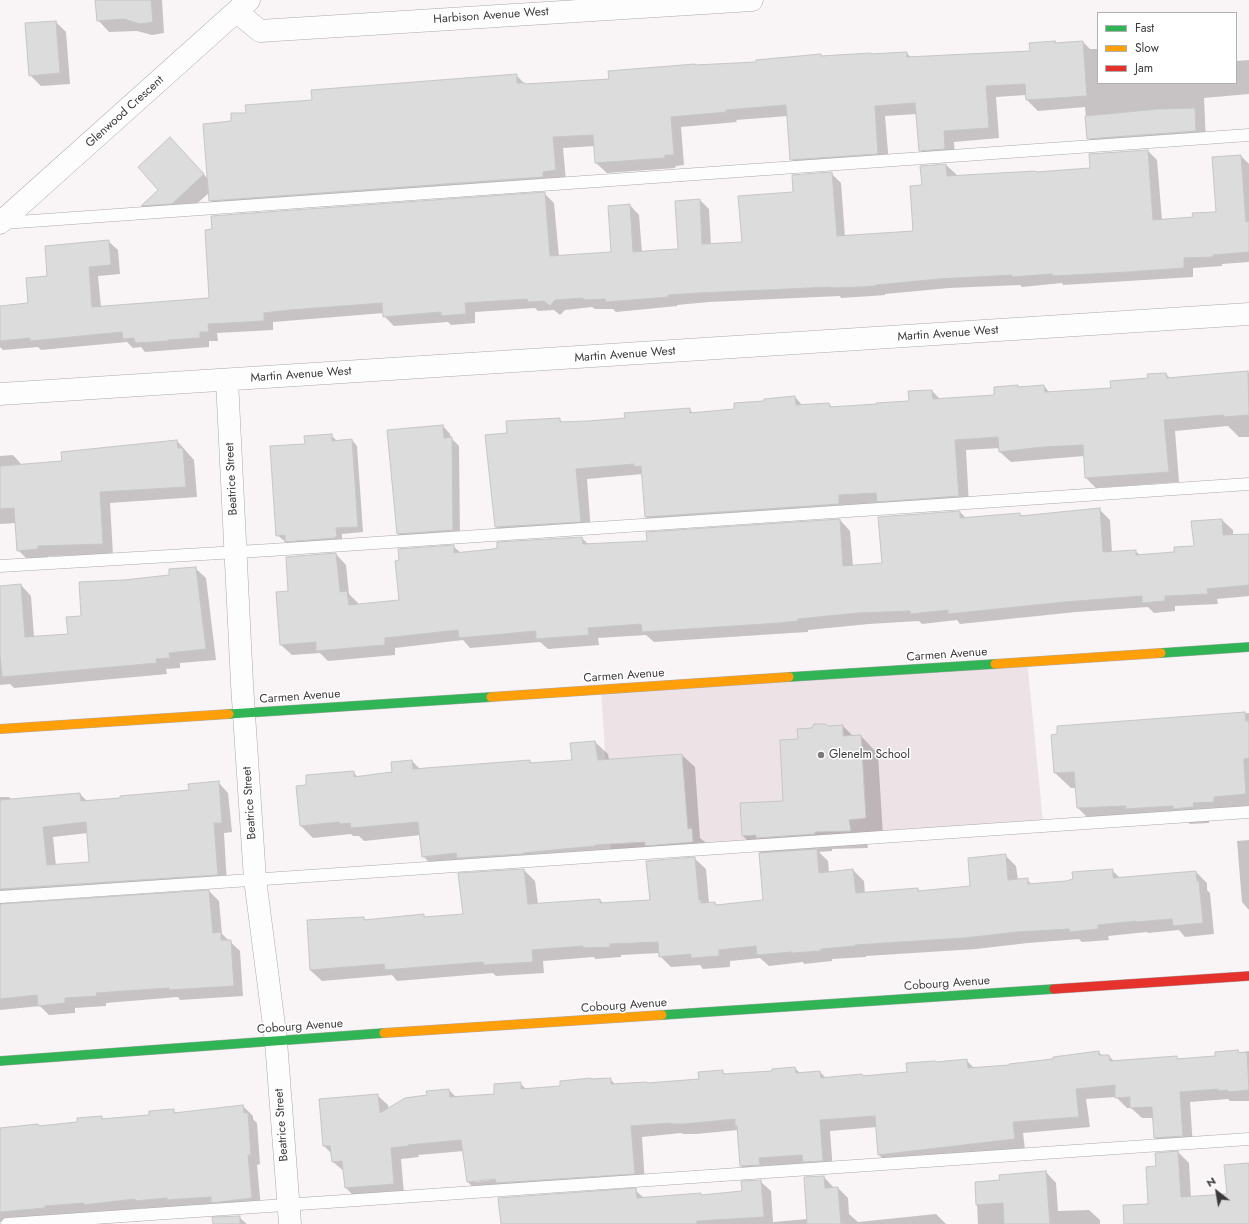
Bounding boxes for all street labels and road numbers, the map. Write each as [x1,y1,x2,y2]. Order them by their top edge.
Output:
street label: Harbison Avenue West [433,5,549,27]
street label: Glenwood Crescent [83,73,167,151]
street label: Martin Avenue West [897,323,999,345]
street label: Martin Avenue West [574,344,676,366]
street label: Martin Avenue West [250,364,352,386]
street label: Beatrice Street [223,442,241,516]
street label: Carmen Avenue [906,645,988,665]
street label: Carmen Avenue [583,666,665,686]
street label: Carmen Avenue [259,687,341,707]
street label: Beatrice Street [240,766,260,840]
street label: Cobourg Avenue [903,974,991,994]
street label: Cobourg Avenue [580,996,668,1016]
street label: Cobourg Avenue [256,1017,344,1037]
street label: Beatrice Street [272,1088,292,1162]

